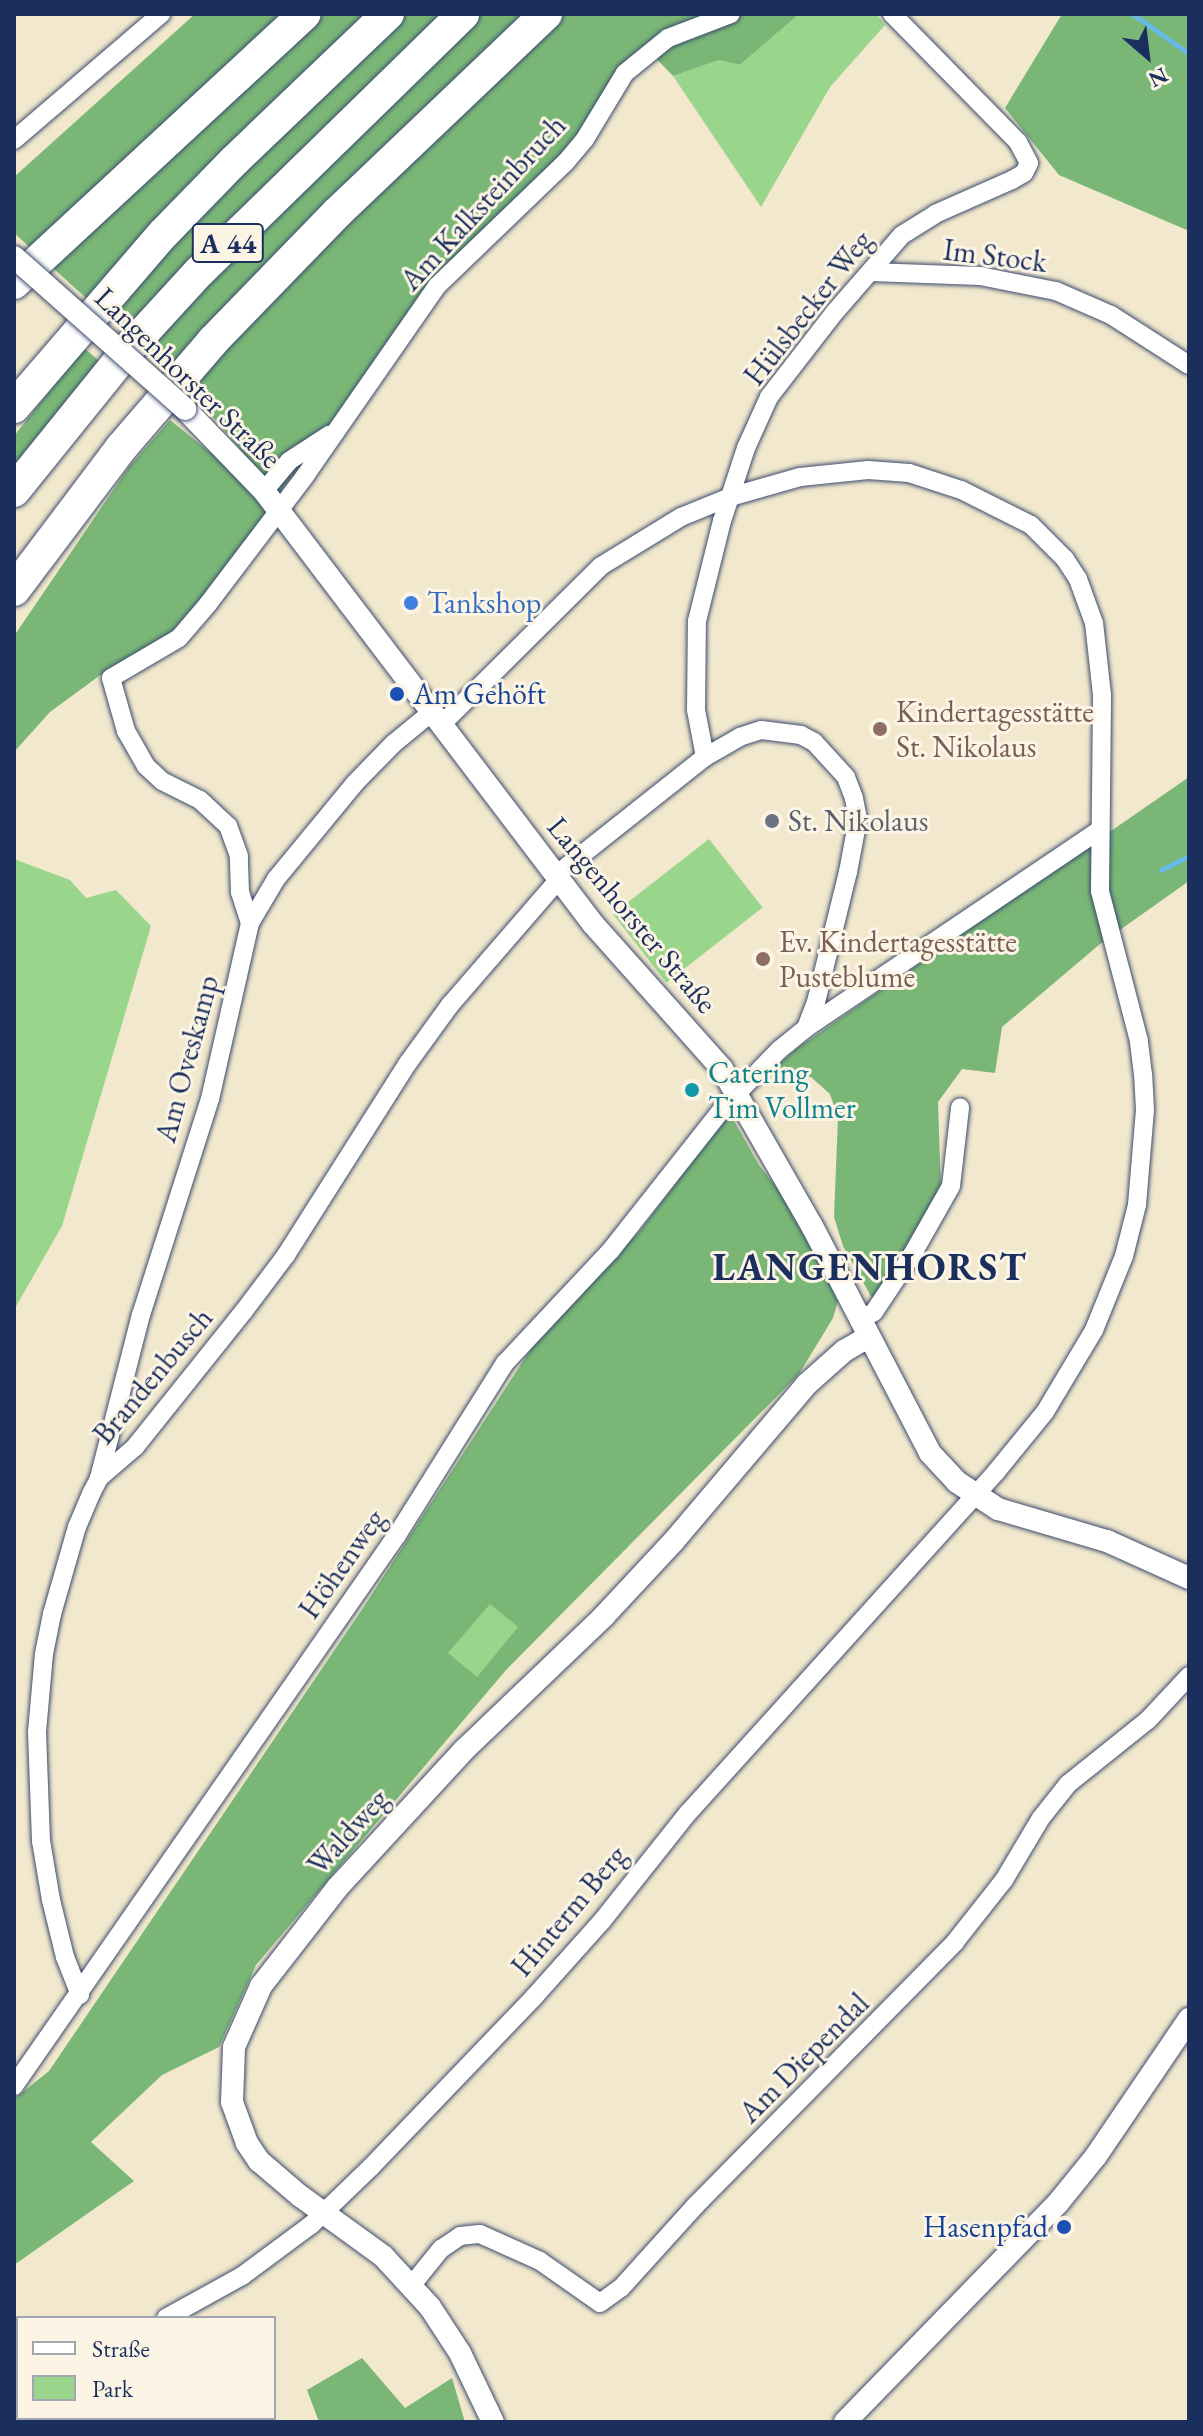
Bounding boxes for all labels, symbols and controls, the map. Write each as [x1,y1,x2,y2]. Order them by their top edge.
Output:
north arrow [1107,16,1187,96]
text: N [1144,61,1173,95]
street label: Am Kalksteinbruch [393,108,573,298]
road number: A 44 [190,219,266,267]
street label: Hülsbecker Weg [736,223,880,393]
street label: Im Stock [941,232,1049,280]
street label: Langenhorster Straße [87,280,289,476]
place label: Tankshop [427,585,541,621]
marker: Tankshop [402,594,420,612]
place label: Am Gehöft [413,676,546,712]
marker: Am Gehöft [388,685,406,703]
place label: Kindertagesstätte St. Nikolaus [896,694,1094,764]
marker: Kindertagesstätte St. Nikolaus [871,720,889,738]
place label: St. Nikolaus [788,803,929,839]
street label: Langenhorster Straße [539,809,725,1021]
marker: St. Nikolaus [763,812,781,830]
place label: Ev. Kindertagesstätte Pusteblume [779,924,1017,994]
marker: Ev. Kindertagesstätte Pusteblume [754,950,772,968]
street label: Am Oveskamp [147,971,227,1147]
place label: Catering Tim Vollmer [708,1055,856,1126]
marker: Catering Tim Vollmer [683,1081,701,1099]
district label: LANGENHORST [712,1244,1028,1290]
street label: Brandenbusch [86,1301,220,1451]
street label: Höhenweg [291,1502,393,1626]
street label: Waldweg [300,1782,396,1882]
street label: Hinterm Berg [504,1838,634,1984]
street label: Am Diependal [731,1985,877,2131]
place label: Hasenpfad [923,2209,1048,2245]
marker: Hasenpfad [1055,2218,1073,2236]
legend [16,2316,276,2420]
text: Straße [92,2333,150,2364]
text: Park [92,2373,133,2404]

